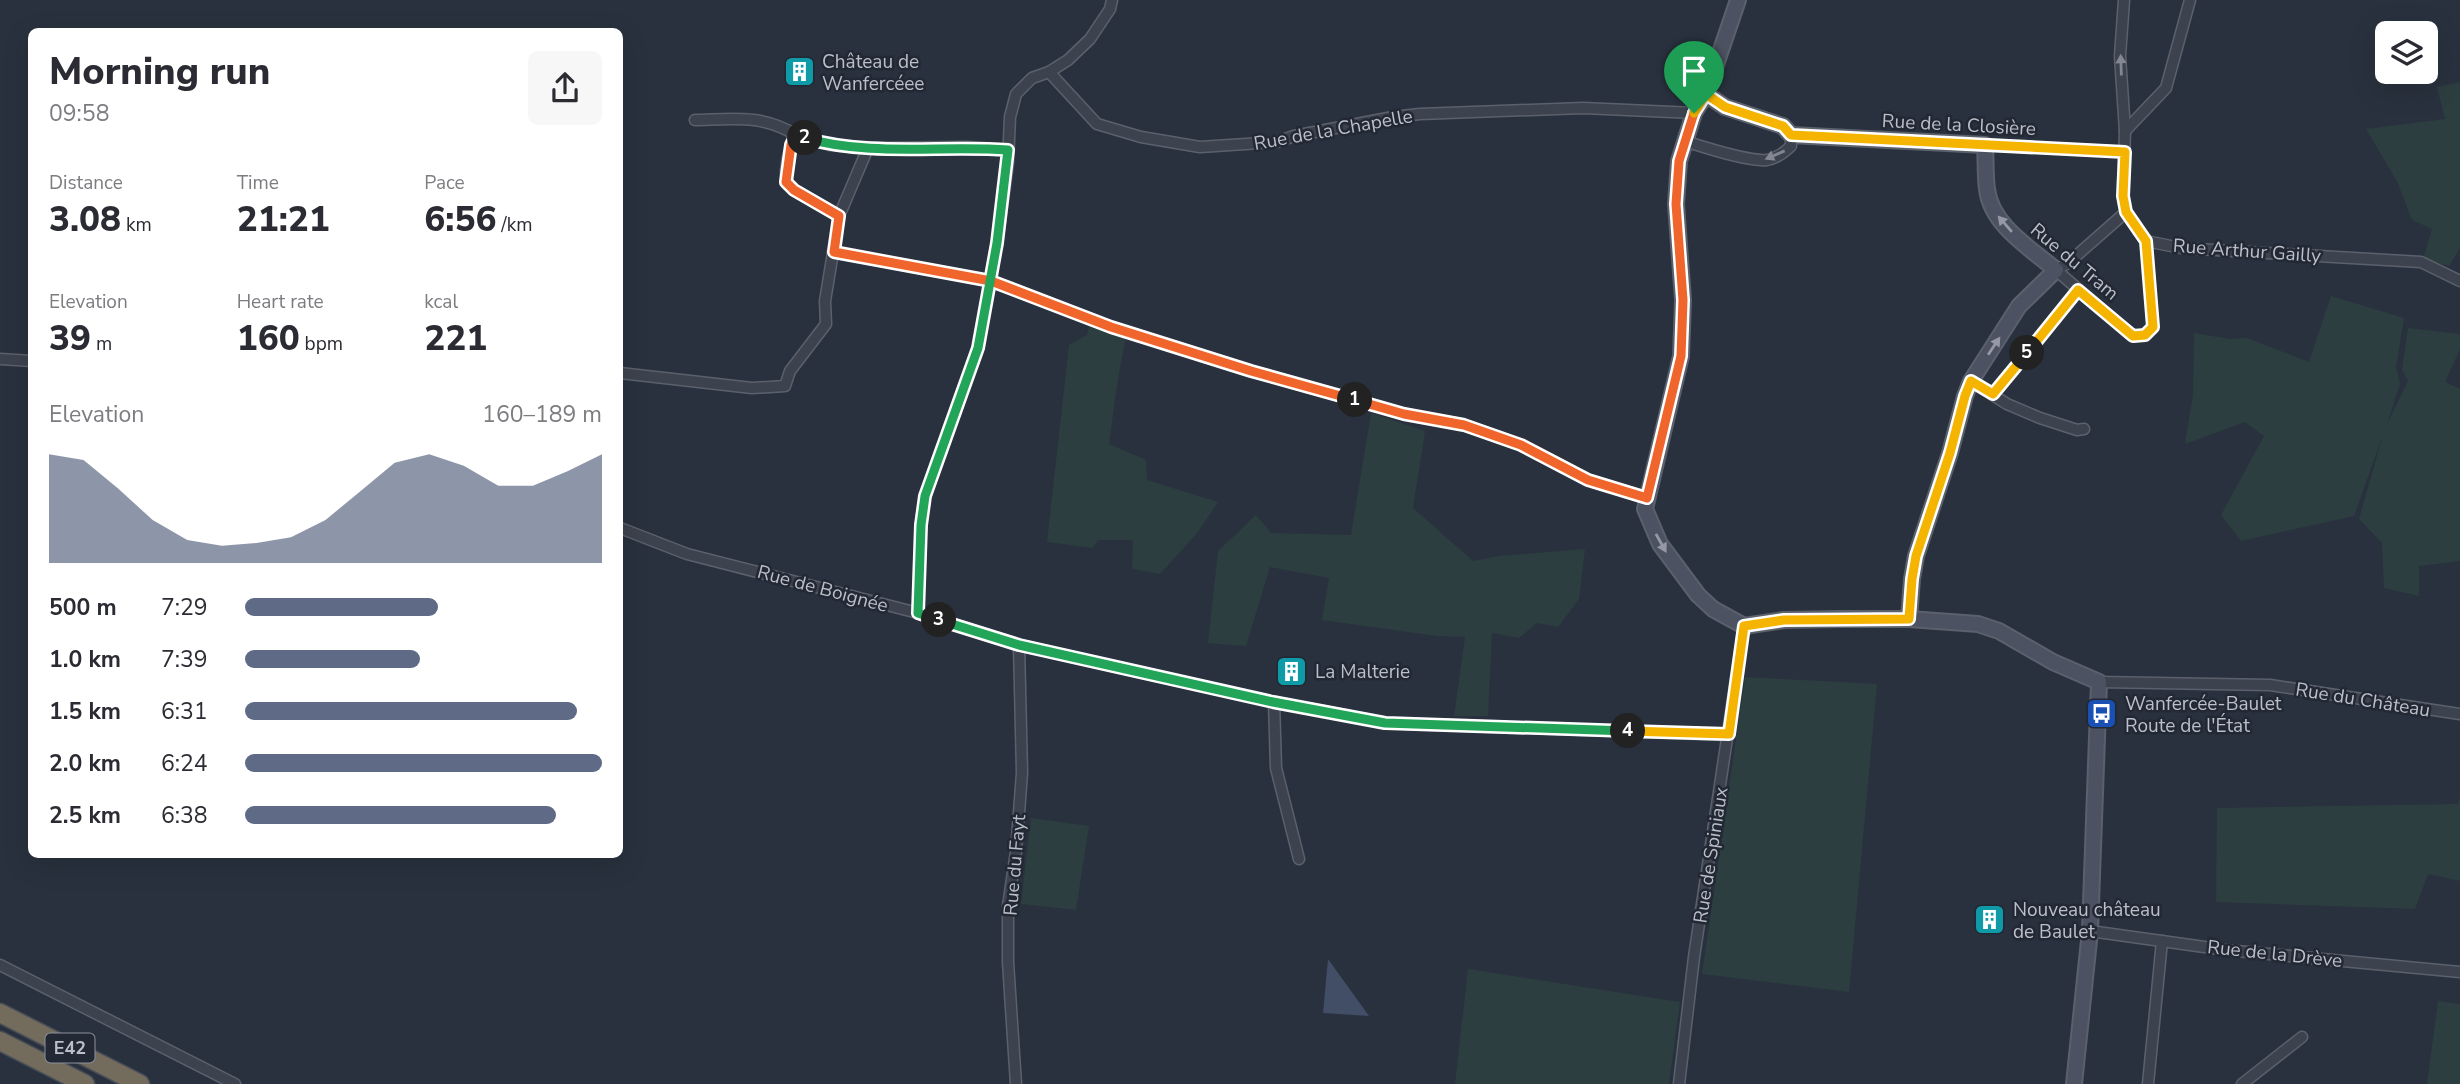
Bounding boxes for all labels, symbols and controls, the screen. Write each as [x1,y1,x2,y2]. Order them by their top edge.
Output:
map controls [2375,21,2438,84]
button: layers [2375,21,2438,84]
pin [1664,41,1724,113]
text: Morning run [49,46,270,97]
place label: Château de Wanfercéee [822,49,924,97]
button: share [528,51,602,125]
icon: arrive [1675,52,1713,90]
one-way arrow [2115,54,2126,76]
building icon: Château de Wanfercéee [782,55,816,89]
text: 09:58 [49,98,109,129]
street label: Rue de la Chapelle [1252,103,1415,157]
street label: Rue de la Closière [1881,108,2037,142]
pin: 2 [788,120,822,156]
text: 2 [799,124,810,150]
one-way arrow [1764,150,1785,161]
text: Distance [49,170,123,196]
text: Time [237,170,279,196]
text: Pace [424,170,465,196]
text: 3.08 [49,196,121,243]
text: 21:21 [237,196,330,243]
text: 6:56 [424,196,496,243]
text: km [121,212,152,238]
text: /km [496,212,532,238]
one-way arrow [1997,215,2013,233]
street label: Rue du Tram [2025,217,2124,306]
street label: Rue Arthur Gailly [2172,233,2322,269]
text: Elevation [49,289,128,315]
text: Heart rate [237,289,324,315]
text: kcal [424,289,458,315]
text: 39 [49,315,91,362]
text: 160 [237,315,300,362]
text: 221 [424,315,487,362]
text: m [91,331,112,357]
text: bpm [300,331,343,357]
pin: 5 [2010,336,2044,370]
one-way arrow [1987,337,2000,356]
text: 5 [2021,339,2032,365]
pin: 1 [1338,382,1372,418]
text: 1 [1349,386,1360,412]
text: Elevation [49,399,144,430]
text: 160–189 m [482,399,602,430]
one-way arrow [1655,534,1667,553]
street label: Rue de Boignée [754,559,891,619]
text: 500 m [49,592,117,623]
text: 7:29 [161,592,208,623]
pin: 3 [922,602,956,638]
text: 3 [933,606,944,632]
text: 1.0 km [49,644,121,675]
text: 7:39 [161,644,208,675]
building icon: La Malterie [1275,654,1309,688]
place label: La Malterie [1315,659,1410,685]
street label: Rue du Château [2294,677,2432,723]
place label: Wanfercée-Baulet Route de l'État [2125,691,2282,739]
text: 1.5 km [49,696,121,727]
text: 6:31 [161,696,208,727]
bus stop icon: Wanfercée-Baulet Route de l'État [2085,697,2119,731]
pin: 4 [1610,714,1646,748]
text: 4 [1622,717,1633,743]
text: 2.0 km [49,748,121,779]
text: 6:24 [161,748,208,779]
street label: Rue de Spiniaux [1687,785,1735,925]
text: 2.5 km [49,800,121,831]
text: 6:38 [161,800,208,831]
street label: Rue du Fayt [998,813,1032,917]
place label: Nouveau château de Baulet [2013,897,2161,945]
building icon: Nouveau château de Baulet [1973,903,2007,937]
street label: Rue de la Drève [2206,934,2344,974]
road number: E42 [46,1034,94,1063]

